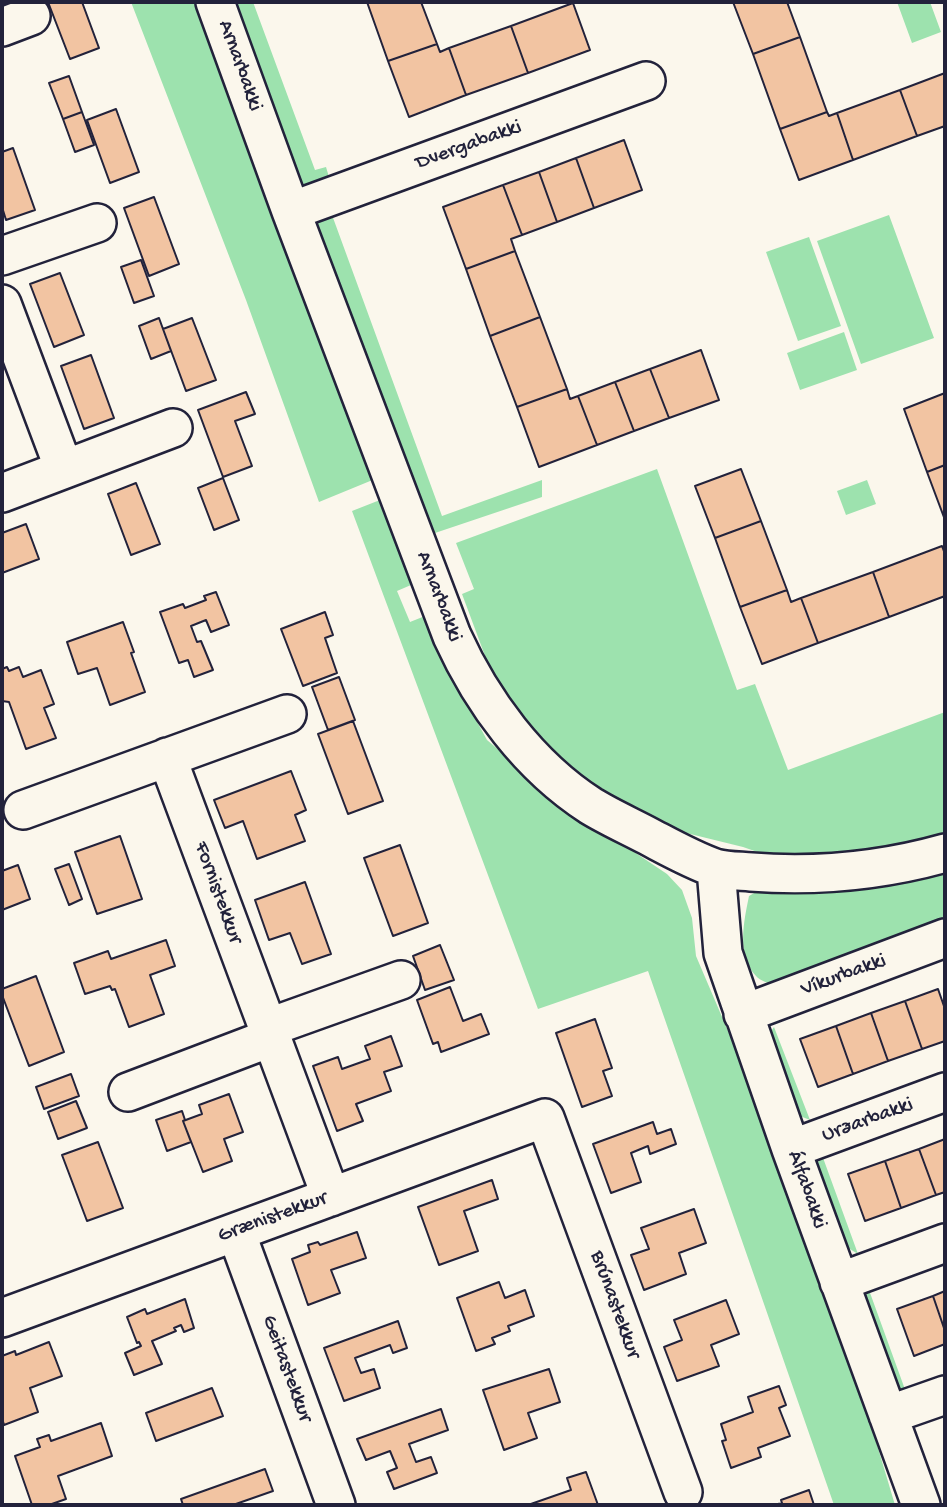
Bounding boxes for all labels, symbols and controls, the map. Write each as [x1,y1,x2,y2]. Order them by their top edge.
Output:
street label: Arnarbakki [211,17,267,115]
street label: Dvergabakki [413,115,525,177]
street label: Arnarbakki [409,548,467,646]
street label: Fornistekkur [187,839,247,947]
street label: Víkurbakki [798,949,890,1003]
street label: Urðarbakki [819,1093,917,1149]
street label: Álfabakki [780,1148,832,1232]
street label: Grænistekkur [215,1187,331,1249]
street label: Brúnastekkur [583,1248,645,1362]
street label: Geitastekkur [255,1312,317,1426]

